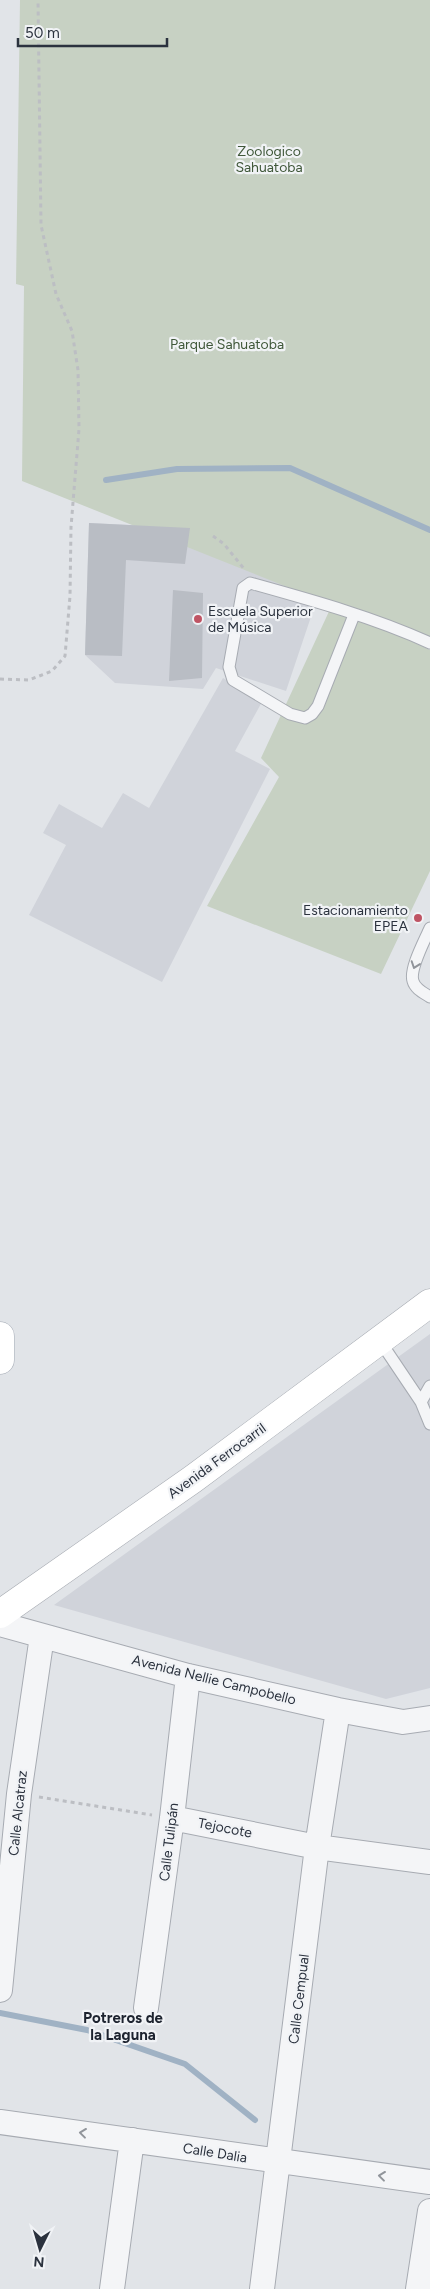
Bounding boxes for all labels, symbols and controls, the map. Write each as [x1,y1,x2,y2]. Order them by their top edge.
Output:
scale bar [18,15,166,47]
text: 50 m [25,24,60,42]
park label: Zoologico Sahuatoba [235,143,303,176]
park label: Parque Sahuatoba [170,336,284,353]
place label: Escuela Superior de Música [208,603,313,636]
marker: Escuela Superior de Música [192,613,204,625]
place label: Estacionamiento EPEA [303,902,409,935]
marker: Estacionamiento EPEA [412,912,424,924]
one-way arrow [411,961,421,969]
street label: Avenida Ferrocarril [165,1420,269,1502]
street label: Avenida Nellie Campobello [130,1651,298,1709]
street label: Calle Alcatraz [5,1769,31,1857]
street label: Calle Tulipán [156,1802,182,1882]
street label: Tejocote [196,1814,254,1842]
street label: Calle Cempual [285,1953,313,2045]
district label: Potreros de la Laguna [83,2009,164,2044]
one-way arrow [79,2128,87,2139]
street label: Calle Dalia [182,2140,248,2166]
one-way arrow [377,2171,385,2182]
north arrow [15,2224,65,2274]
text: N [33,2253,45,2270]

